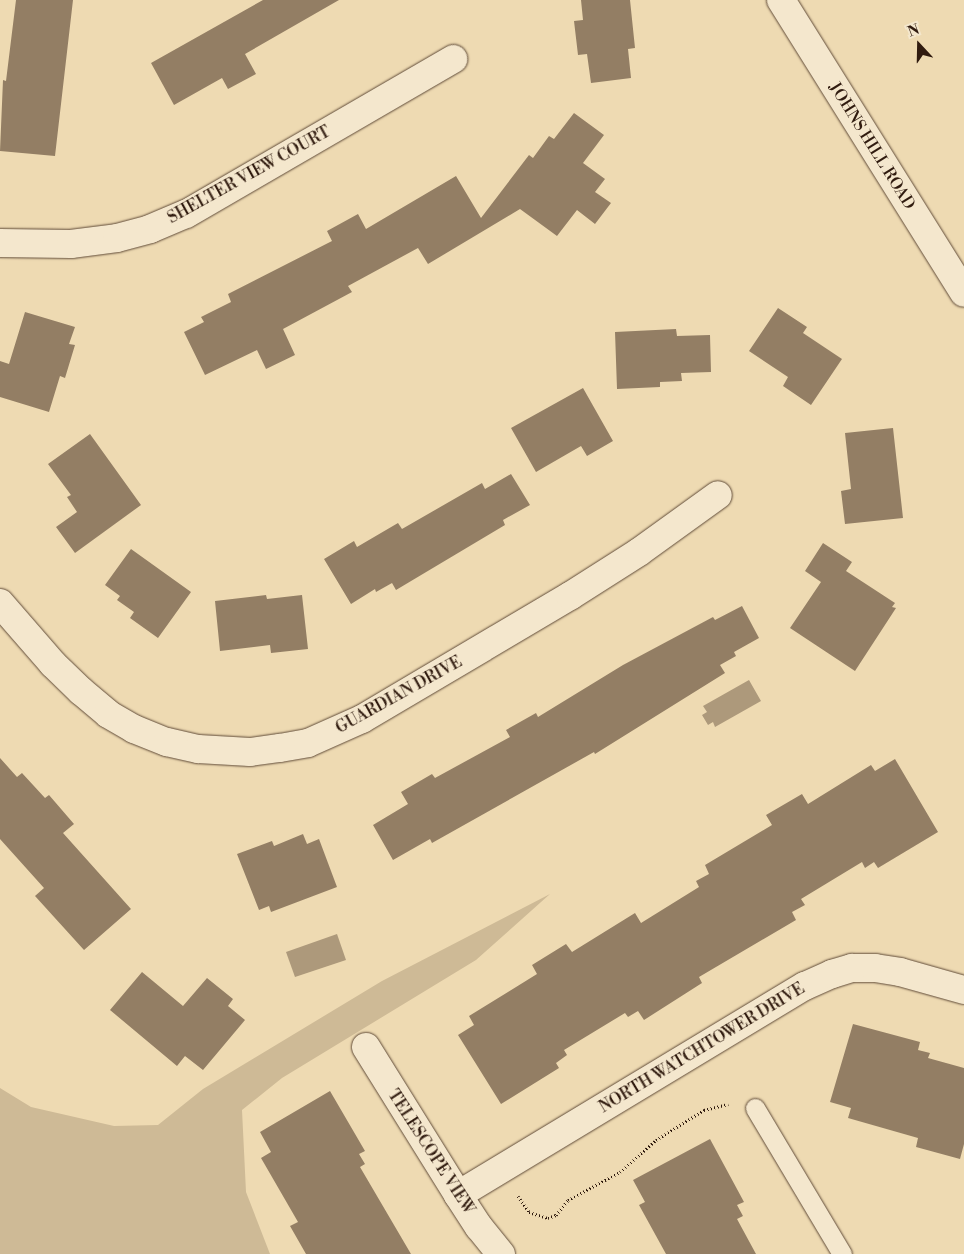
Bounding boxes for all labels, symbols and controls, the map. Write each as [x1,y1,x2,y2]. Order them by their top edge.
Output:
north arrow [894,20,944,70]
text: N [905,21,922,41]
street label: JOHNS HILL ROAD [825,79,919,213]
street label: SHELTER VIEW COURT [164,122,334,228]
street label: GUARDIAN DRIVE [332,652,466,738]
street label: NORTH WATCHTOWER DRIVE [596,979,808,1117]
street label: TELESCOPE VIEW [384,1086,478,1218]

